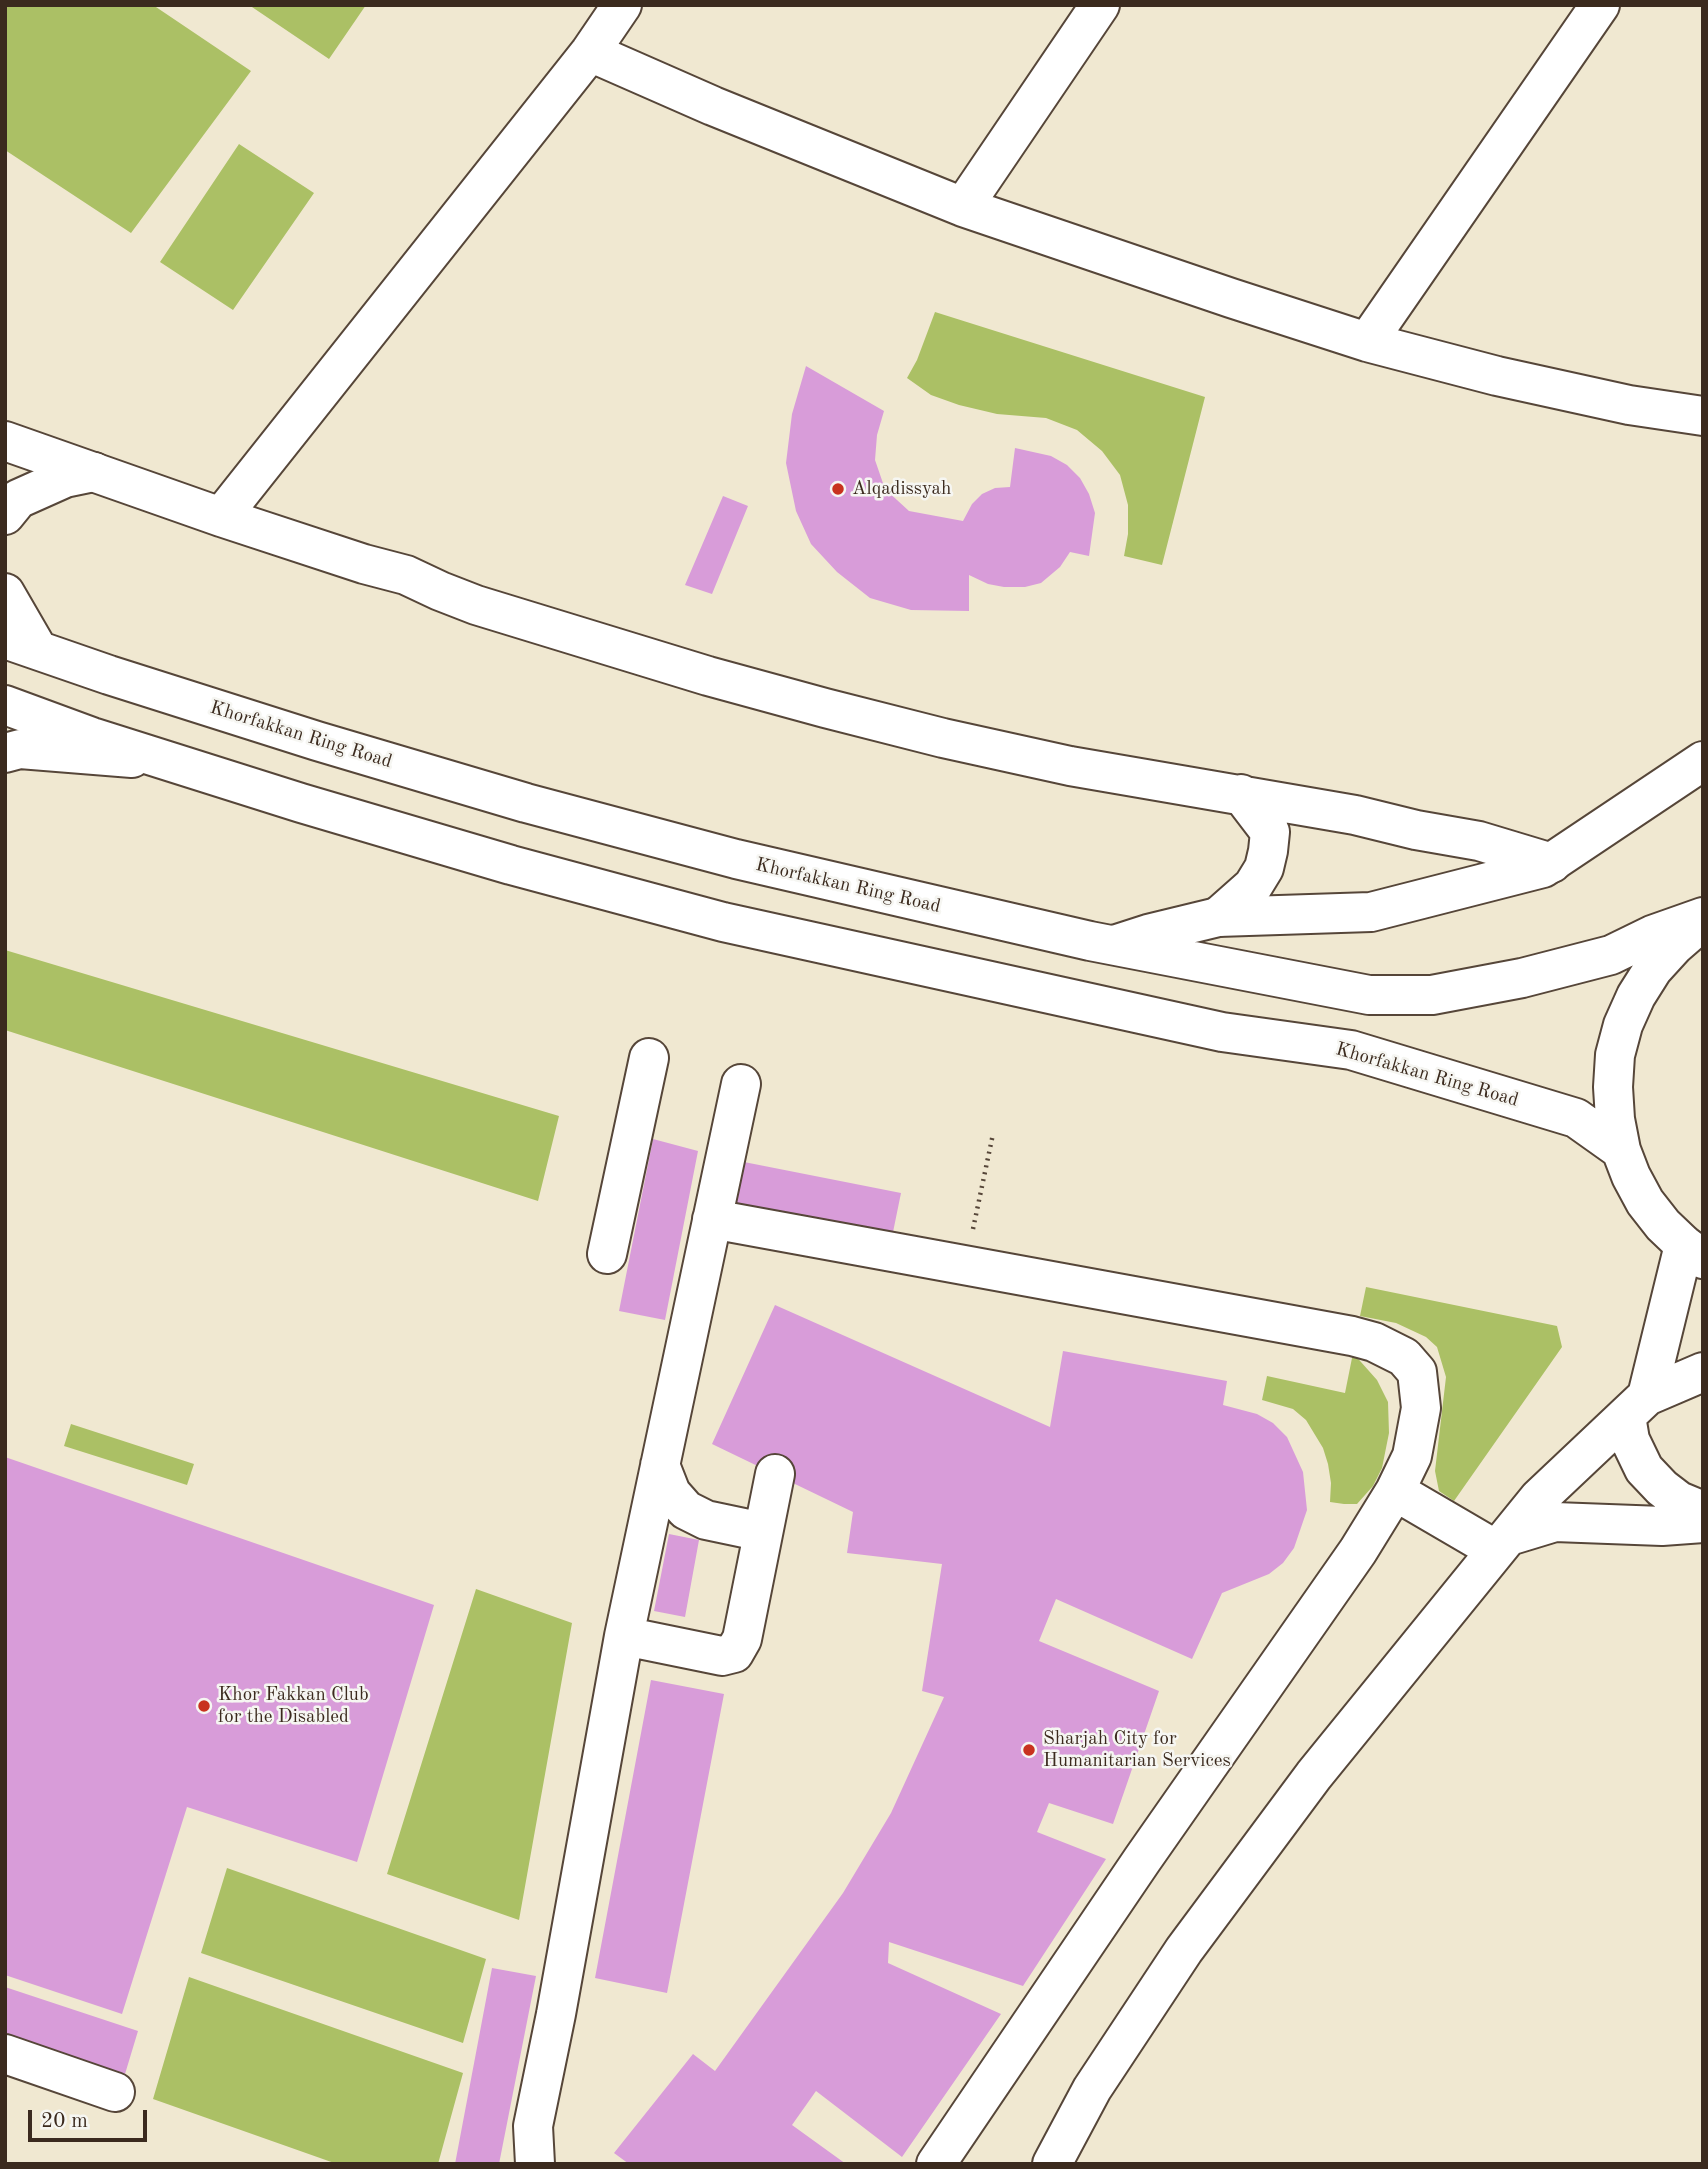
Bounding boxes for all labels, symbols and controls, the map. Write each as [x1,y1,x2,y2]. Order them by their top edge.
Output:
place label: Alqadissyah [852,478,951,500]
marker: Alqadissyah [830,481,846,497]
street label: Khorfakkan Ring Road [207,696,395,774]
street label: Khorfakkan Ring Road [753,854,943,918]
street label: Khorfakkan Ring Road [1333,1038,1521,1112]
place label: Khor Fakkan Club for the Disabled [218,1684,369,1728]
marker: Khor Fakkan Club for the Disabled [196,1698,212,1714]
place label: Sharjah City for Humanitarian Services [1043,1728,1231,1772]
marker: Sharjah City for Humanitarian Services [1021,1742,1037,1758]
scale bar [32,2096,150,2140]
text: 20 m [41,2111,88,2132]

